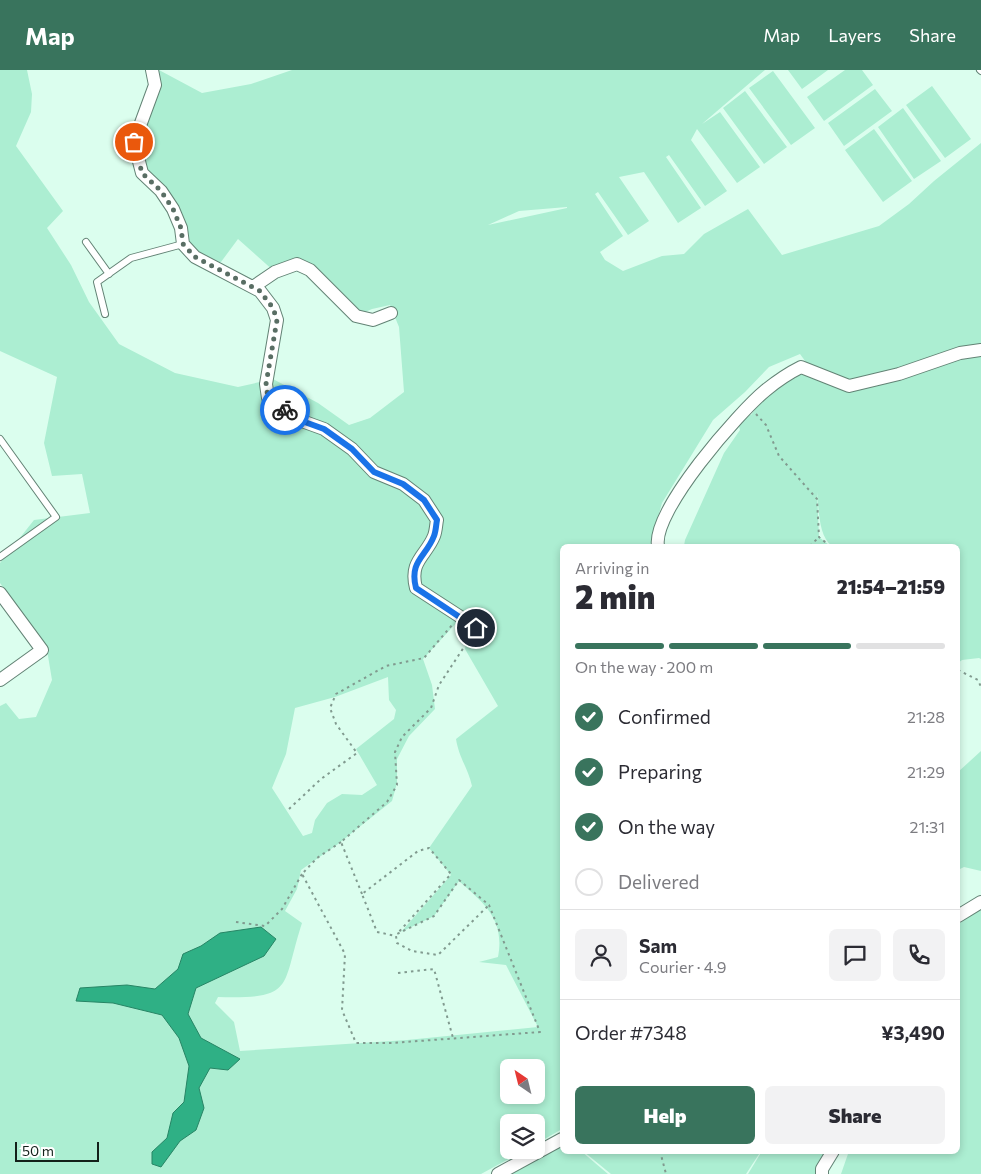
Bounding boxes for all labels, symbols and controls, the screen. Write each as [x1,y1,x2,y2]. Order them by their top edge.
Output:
text: Map [25,21,75,50]
text: Map [763,24,800,46]
text: Layers [828,24,881,46]
text: Share [909,24,956,46]
pin [113,121,155,163]
icon: bag [120,128,148,156]
courier [260,385,310,435]
icon: bike [271,396,299,424]
text: Arriving in [575,558,649,577]
text: 21:54–21:59 [837,575,945,598]
text: 2 min [575,576,655,616]
pin [455,607,497,649]
icon: home [462,614,490,642]
text: On the way · 200 m [575,657,713,676]
icon: check [575,703,603,731]
text: Confirmed [618,705,711,728]
text: 21:28 [907,707,945,726]
icon: check [575,758,603,786]
text: Preparing [618,760,702,783]
text: 21:29 [907,762,945,781]
icon: check [575,813,603,841]
text: On the way [618,815,715,838]
text: 21:31 [910,817,945,836]
text: Delivered [618,870,699,893]
button: person [575,929,627,981]
button: chat [829,929,881,981]
button: phone [893,929,945,981]
text: Sam [639,934,677,957]
text: Courier · 4.9 [639,957,726,976]
text: Order #7348 [575,1021,687,1044]
text: ¥3,490 [881,1021,945,1044]
north arrow [500,1059,545,1104]
map controls [500,1059,545,1159]
button: Help [575,1086,755,1144]
button: Share [765,1086,945,1144]
button: layers [500,1114,545,1159]
scale bar [15,1139,99,1162]
text: 50 m [22,1142,54,1159]

